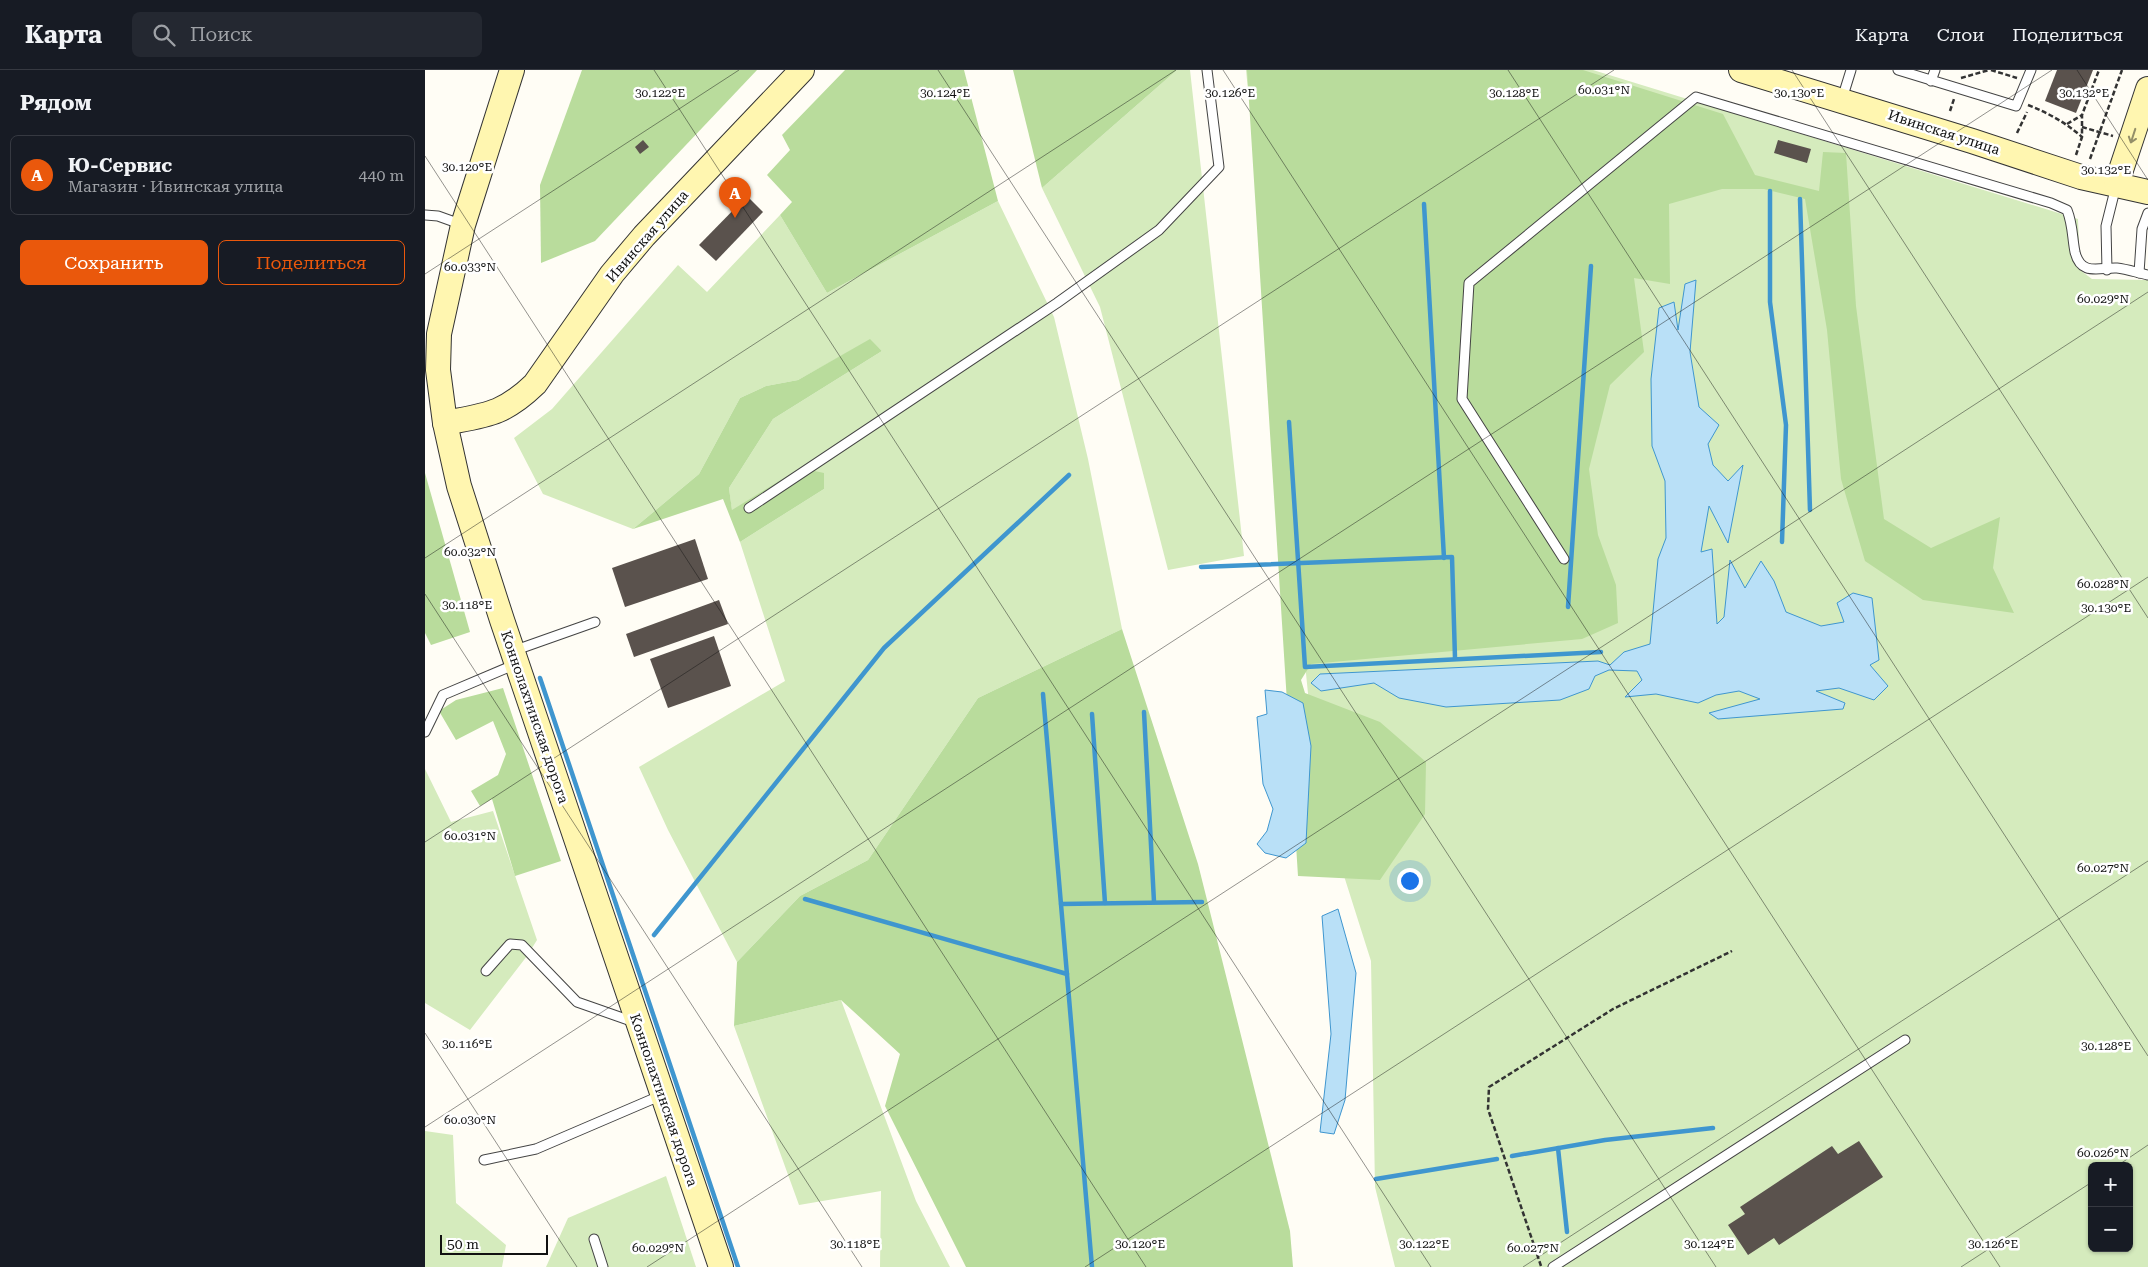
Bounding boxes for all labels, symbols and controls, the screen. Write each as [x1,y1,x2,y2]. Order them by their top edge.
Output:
search box [132,12,482,57]
text: Карта [25,21,102,49]
icon: search [150,21,178,49]
text: Поиск [190,23,253,46]
text: Карта [1855,24,1909,45]
text: Слои [1937,24,1984,45]
text: Поделиться [2012,24,2123,45]
text: 60.031°N [1578,83,1630,97]
text: 30.122°E [635,86,685,100]
text: 30.124°E [920,86,970,100]
text: 30.126°E [1205,86,1255,100]
text: 30.128°E [1489,86,1539,100]
text: 30.130°E [1774,86,1824,100]
text: 30.132°E [2059,86,2109,100]
text: Рядом [20,91,92,115]
street label: Ивинская улица [1886,106,2002,158]
one-way arrow [2128,127,2137,143]
text: Ю-Сервис [68,154,172,177]
text: 30.120°E [442,160,492,174]
text: 30.132°E [2081,163,2131,177]
text: A [31,166,43,185]
text: 440 m [358,166,404,185]
text: Магазин · Ивинская улица [68,177,283,196]
pin: A [719,177,751,218]
street label: Ивинская улица [603,186,692,285]
button: Сохранить [20,240,208,285]
button: Поделиться [218,240,405,285]
text: 60.033°N [444,260,496,274]
text: 60.029°N [2077,292,2129,306]
text: 60.032°N [444,545,496,559]
text: 60.028°N [2077,577,2129,591]
text: 30.118°E [442,598,492,612]
text: 30.130°E [2081,601,2131,615]
street label: Коннолахтинская дорога [498,629,572,806]
text: 60.031°N [444,829,496,843]
text: 60.027°N [2077,861,2129,875]
your location [1397,868,1423,894]
street label: Коннолахтинская дорога [627,1012,701,1189]
text: 30.116°E [442,1037,492,1051]
text: 30.128°E [2081,1039,2131,1053]
text: 60.030°N [444,1113,496,1127]
text: 60.026°N [2077,1146,2129,1160]
map controls [2088,1162,2133,1252]
button: + [2088,1162,2133,1207]
button: − [2088,1207,2133,1252]
scale bar [440,1232,547,1255]
text: 50 m [447,1236,479,1252]
text: 30.118°E [830,1237,880,1251]
text: 30.120°E [1115,1237,1165,1251]
text: 30.122°E [1399,1237,1449,1251]
text: 30.124°E [1684,1237,1734,1251]
text: 30.126°E [1968,1237,2018,1251]
text: 60.029°N [632,1241,684,1255]
text: 60.027°N [1507,1241,1559,1255]

